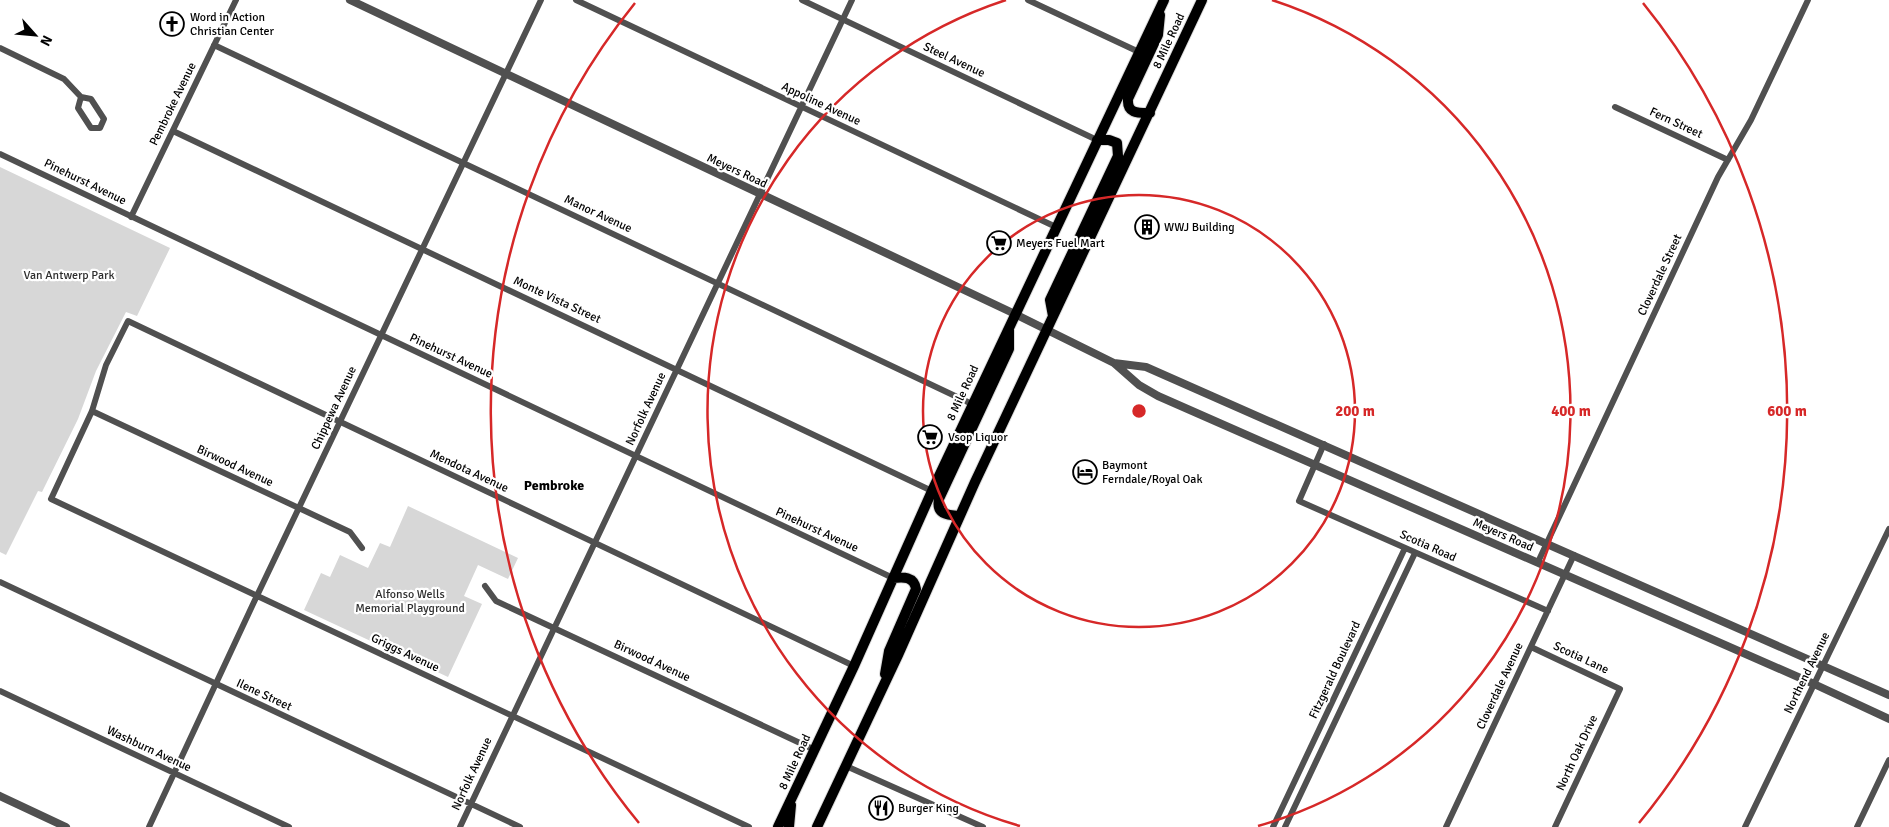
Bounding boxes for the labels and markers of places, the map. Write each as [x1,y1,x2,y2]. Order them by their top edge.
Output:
place label: Word in Action Christian Center [190,10,275,39]
church icon: Word in Action Christian Center [159,11,185,37]
building icon: WWJ Building [1134,214,1160,240]
place label: WWJ Building [1164,220,1235,235]
supermarket icon: Meyers Fuel Mart [986,230,1012,256]
place label: Meyers Fuel Mart [1016,236,1105,251]
centre of rings [1130,402,1148,420]
supermarket icon: Vsop Liquor [917,424,943,450]
place label: Vsop Liquor [948,430,1008,445]
place label: Baymont Ferndale/Royal Oak [1102,458,1202,487]
hotel icon: Baymont Ferndale/Royal Oak [1072,459,1098,485]
restaurant icon: Burger King [868,795,894,821]
place label: Burger King [898,801,959,816]

